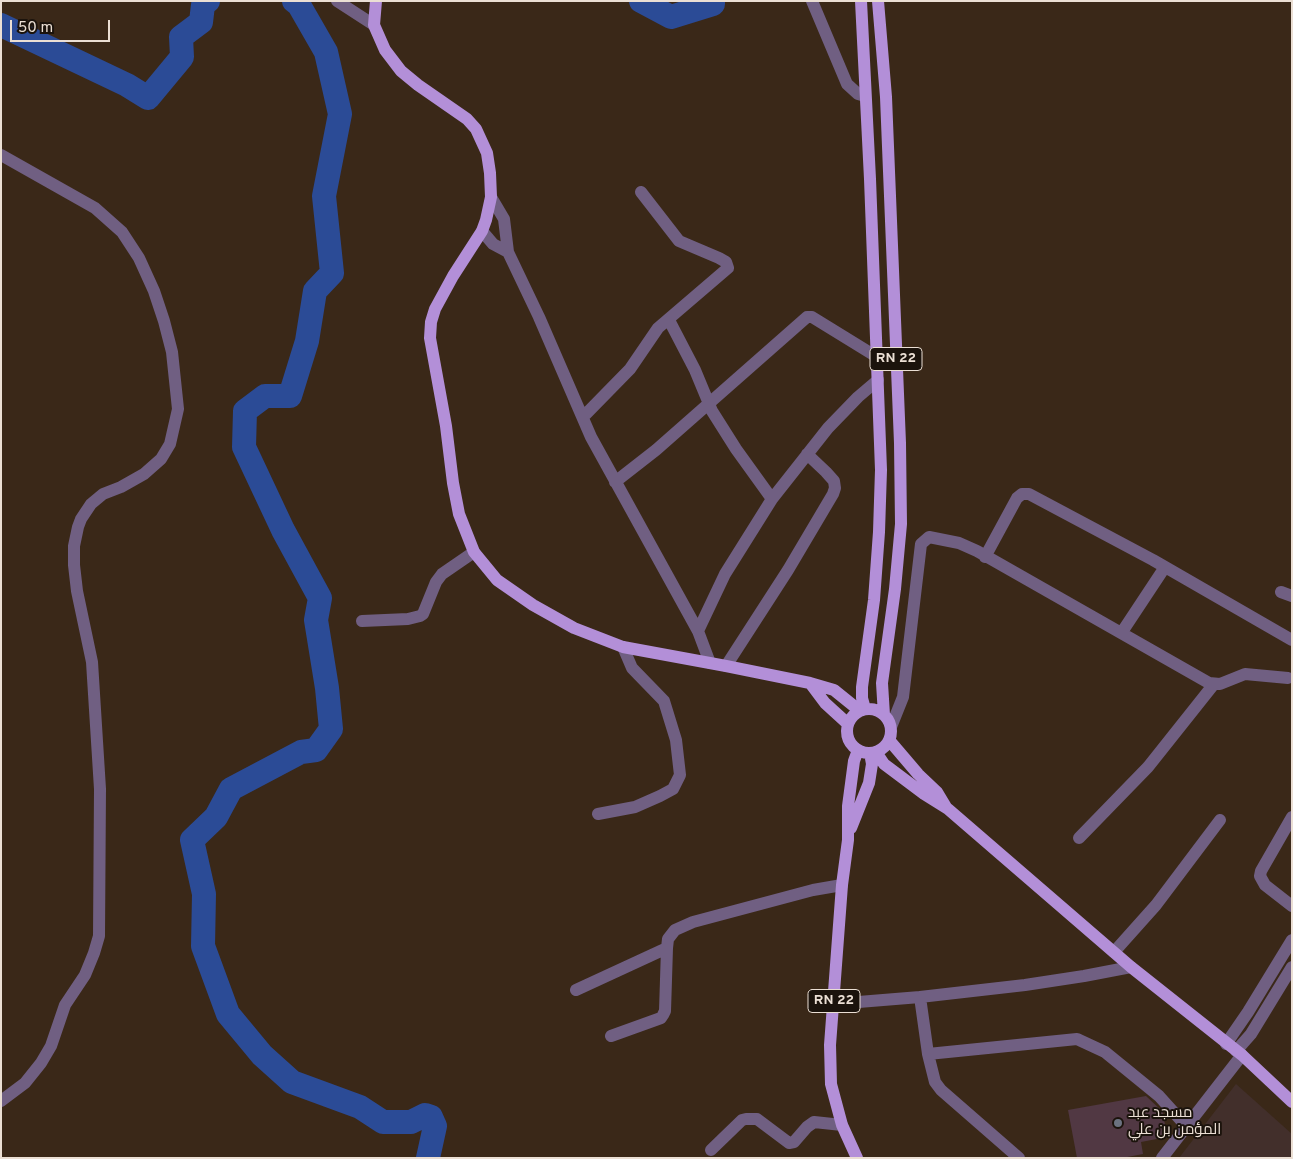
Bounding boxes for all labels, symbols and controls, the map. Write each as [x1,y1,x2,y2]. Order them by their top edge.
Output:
scale bar [12,10,112,42]
text: 50 m [18,19,53,38]
road number: RN 22 [870,348,922,370]
road number: RN 22 [808,989,860,1012]
place label: مسجد عبد المؤمن بن علي [1128,1105,1221,1140]
marker: مسجد عبد المؤمن بن علي [1112,1117,1124,1129]

